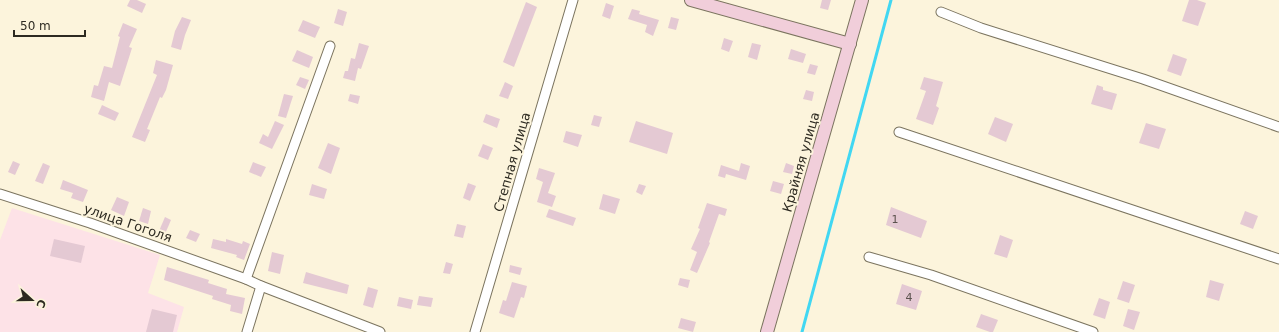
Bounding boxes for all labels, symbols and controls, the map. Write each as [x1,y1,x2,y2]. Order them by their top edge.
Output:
scale bar [14,12,85,38]
text: 50 m [20,19,51,33]
street label: Крайняя улица [780,110,822,214]
street label: Степная улица [491,111,533,213]
street label: улица Гоголя [82,201,174,245]
house number: 1 [892,213,899,226]
north arrow [12,280,52,320]
house number: 4 [906,291,913,304]
text: С [33,297,48,310]

